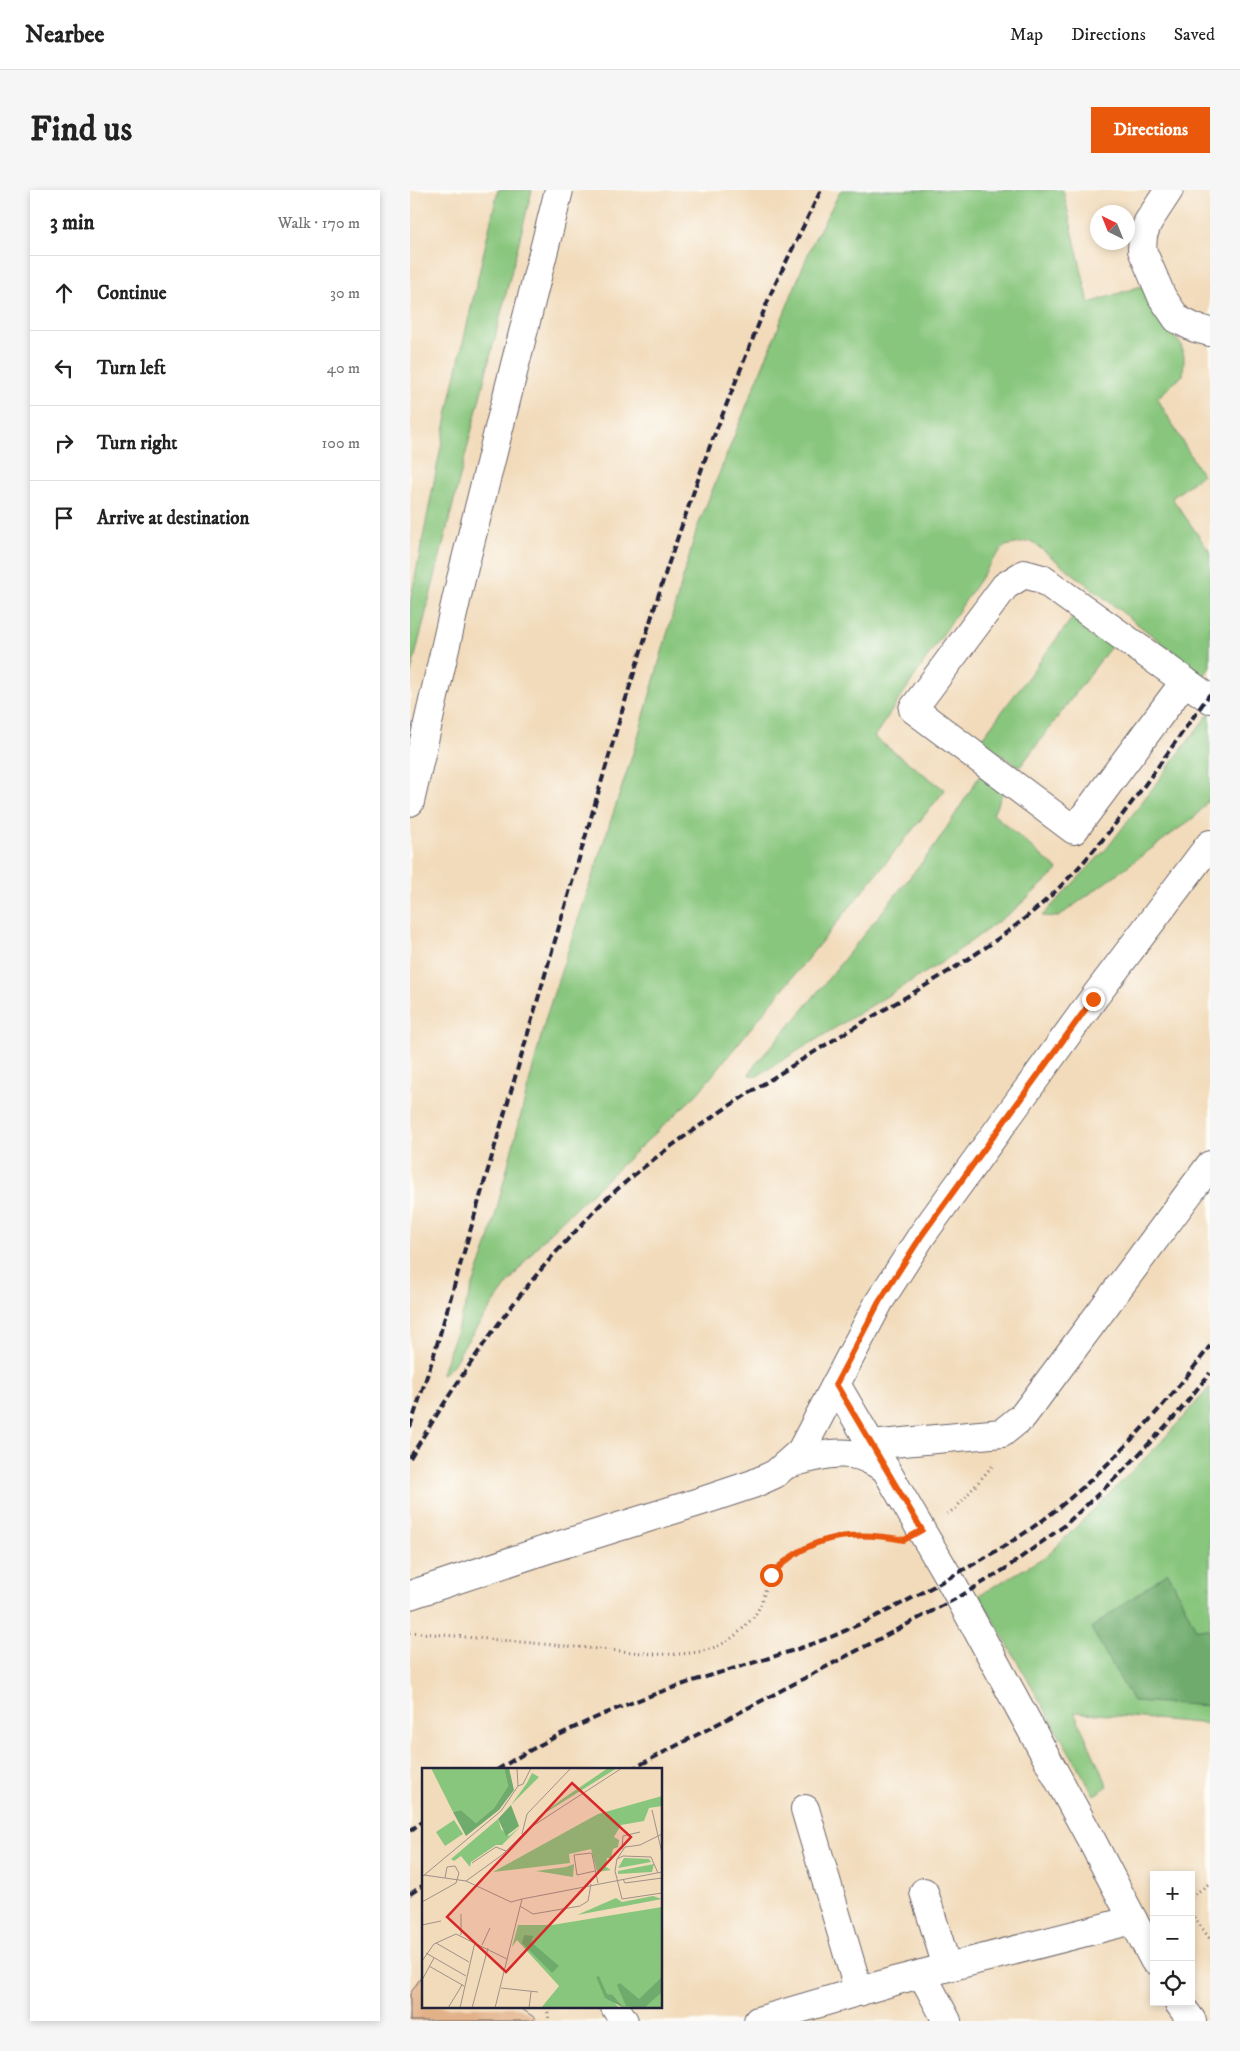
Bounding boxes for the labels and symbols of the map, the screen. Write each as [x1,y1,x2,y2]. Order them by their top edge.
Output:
north arrow [1090,205,1135,250]
route end [1082,988,1105,1011]
route start [760,1564,783,1587]
inset map [422,1768,662,2008]

